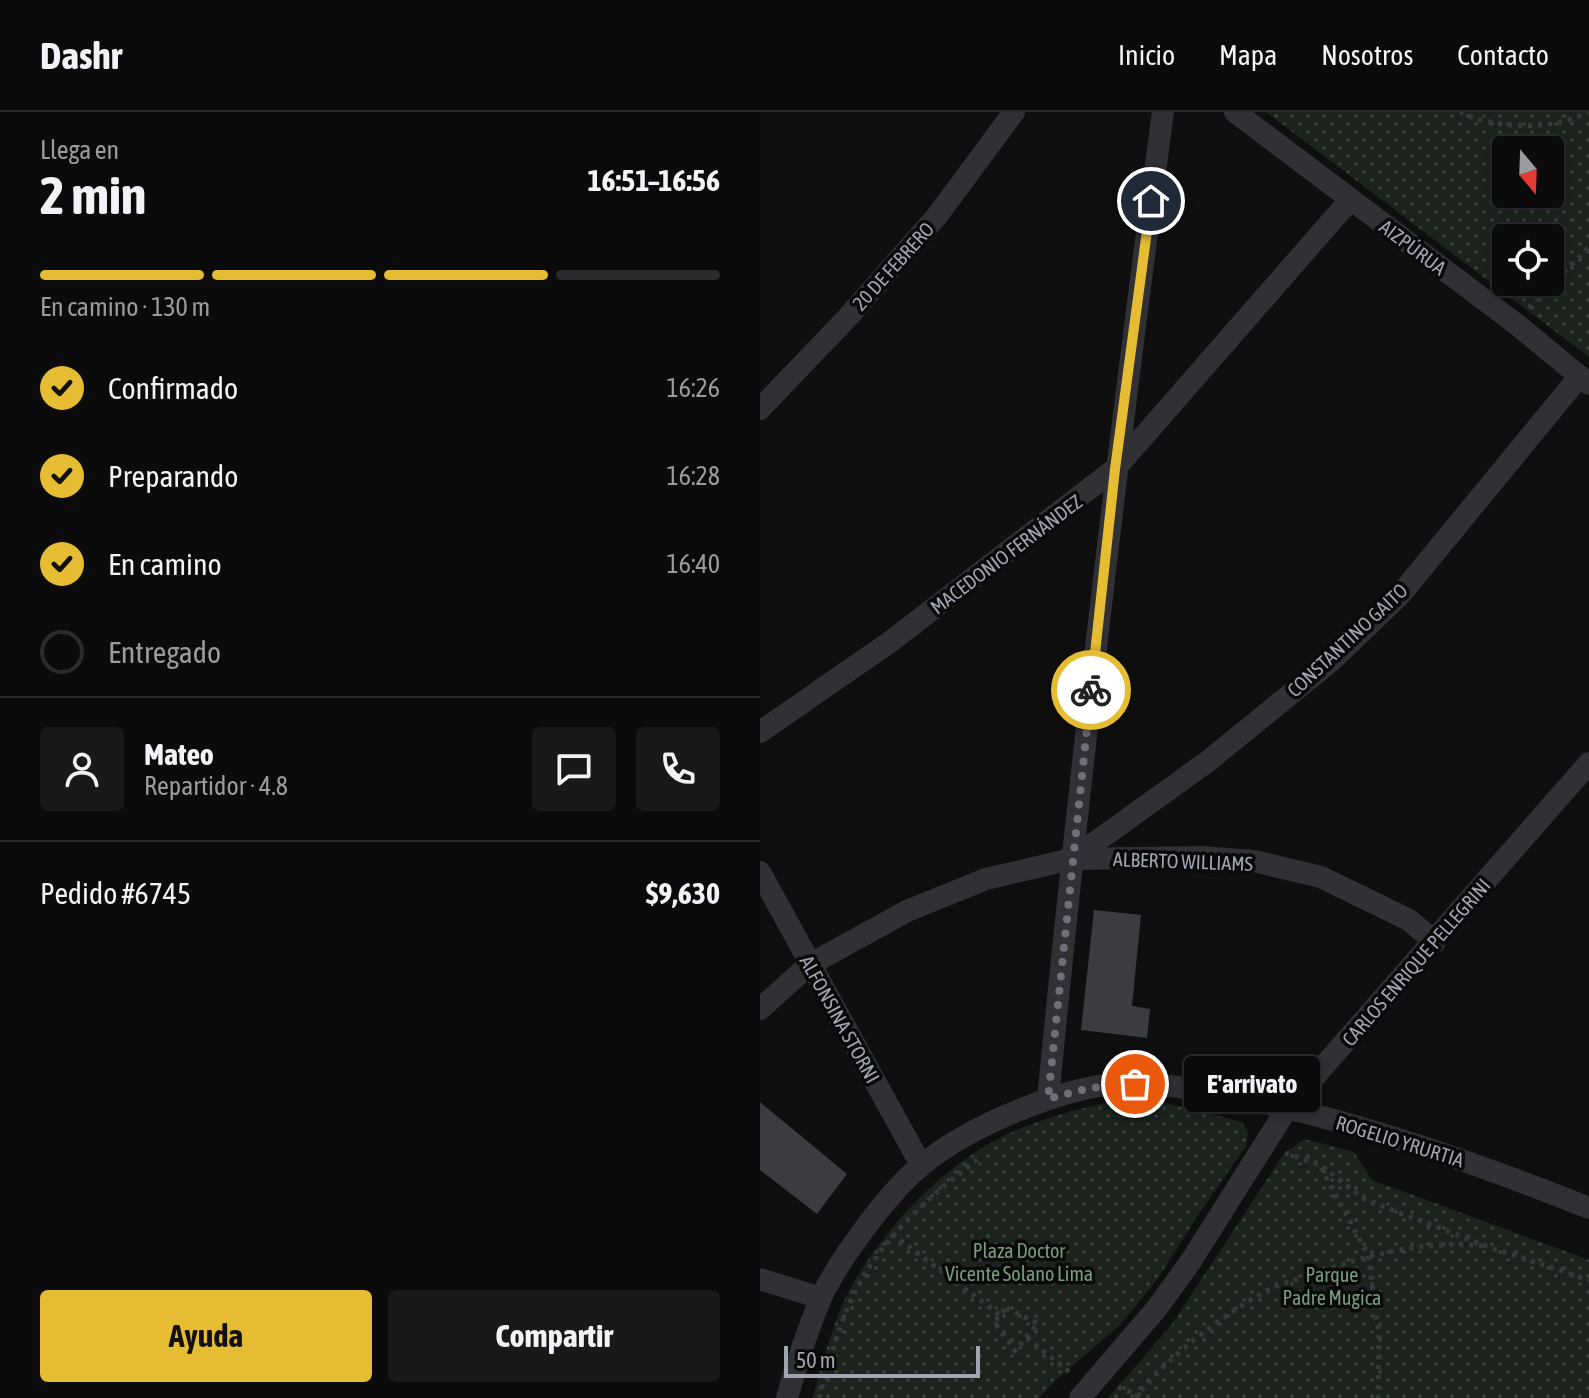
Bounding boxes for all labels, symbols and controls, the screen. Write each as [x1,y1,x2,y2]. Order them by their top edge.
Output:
text: Dashr [40,34,122,77]
text: Inicio [1118,39,1175,71]
text: Mapa [1219,39,1277,71]
text: Nosotros [1321,39,1413,71]
text: Contacto [1457,39,1549,71]
text: Llega en [40,135,119,165]
north arrow [1492,136,1564,208]
map controls [1492,136,1564,296]
text: 16:51–16:56 [588,163,720,197]
text: 2 min [40,165,146,225]
pin [1117,167,1185,235]
icon: home [1129,179,1173,223]
street label: AIZPÚRUA [1375,215,1451,280]
street label: 20 DE FEBRERO [848,217,938,315]
button: locate [1492,224,1564,296]
text: En camino · 130 m [40,292,210,322]
icon: check [40,366,84,410]
text: Confirmado [108,371,238,405]
text: 16:26 [666,373,720,403]
icon: check [40,454,84,498]
text: Preparando [108,459,238,493]
text: 16:28 [666,461,720,491]
street label: MACEDONIO FERNÁNDEZ [926,490,1086,618]
icon: check [40,542,84,586]
text: En camino [108,547,222,581]
text: 16:40 [666,549,720,579]
street label: CONSTANTINO GAITO [1282,578,1412,702]
text: Entregado [108,635,221,669]
courier [1051,650,1131,730]
icon: bike [1069,668,1113,712]
button: person [40,727,124,811]
button: chat [532,727,616,811]
button: phone [636,727,720,811]
text: Mateo [144,737,214,771]
text: Repartidor · 4.8 [144,771,288,801]
street label: ALBERTO WILLIAMS [1113,847,1253,875]
street label: CARLOS ENRIQUE PELLEGRINI [1337,874,1495,1050]
text: Pedido #6745 [40,876,191,910]
text: $9,630 [646,876,720,910]
street label: ALFONSINA STORNI [795,951,885,1087]
pin [1101,1050,1169,1118]
callout: E'arrivato [1183,1056,1319,1112]
icon: bag [1113,1062,1157,1106]
text: E'arrivato [1207,1069,1297,1099]
street label: ROGELIO YRURTIA [1333,1111,1467,1171]
park label: Plaza Doctor Vicente Solano Lima [945,1239,1093,1285]
park label: Parque Padre Mugica [1283,1263,1381,1309]
button: Ayuda [40,1290,372,1382]
button: Compartir [388,1290,720,1382]
scale bar [784,1342,980,1378]
text: 50 m [796,1347,836,1373]

